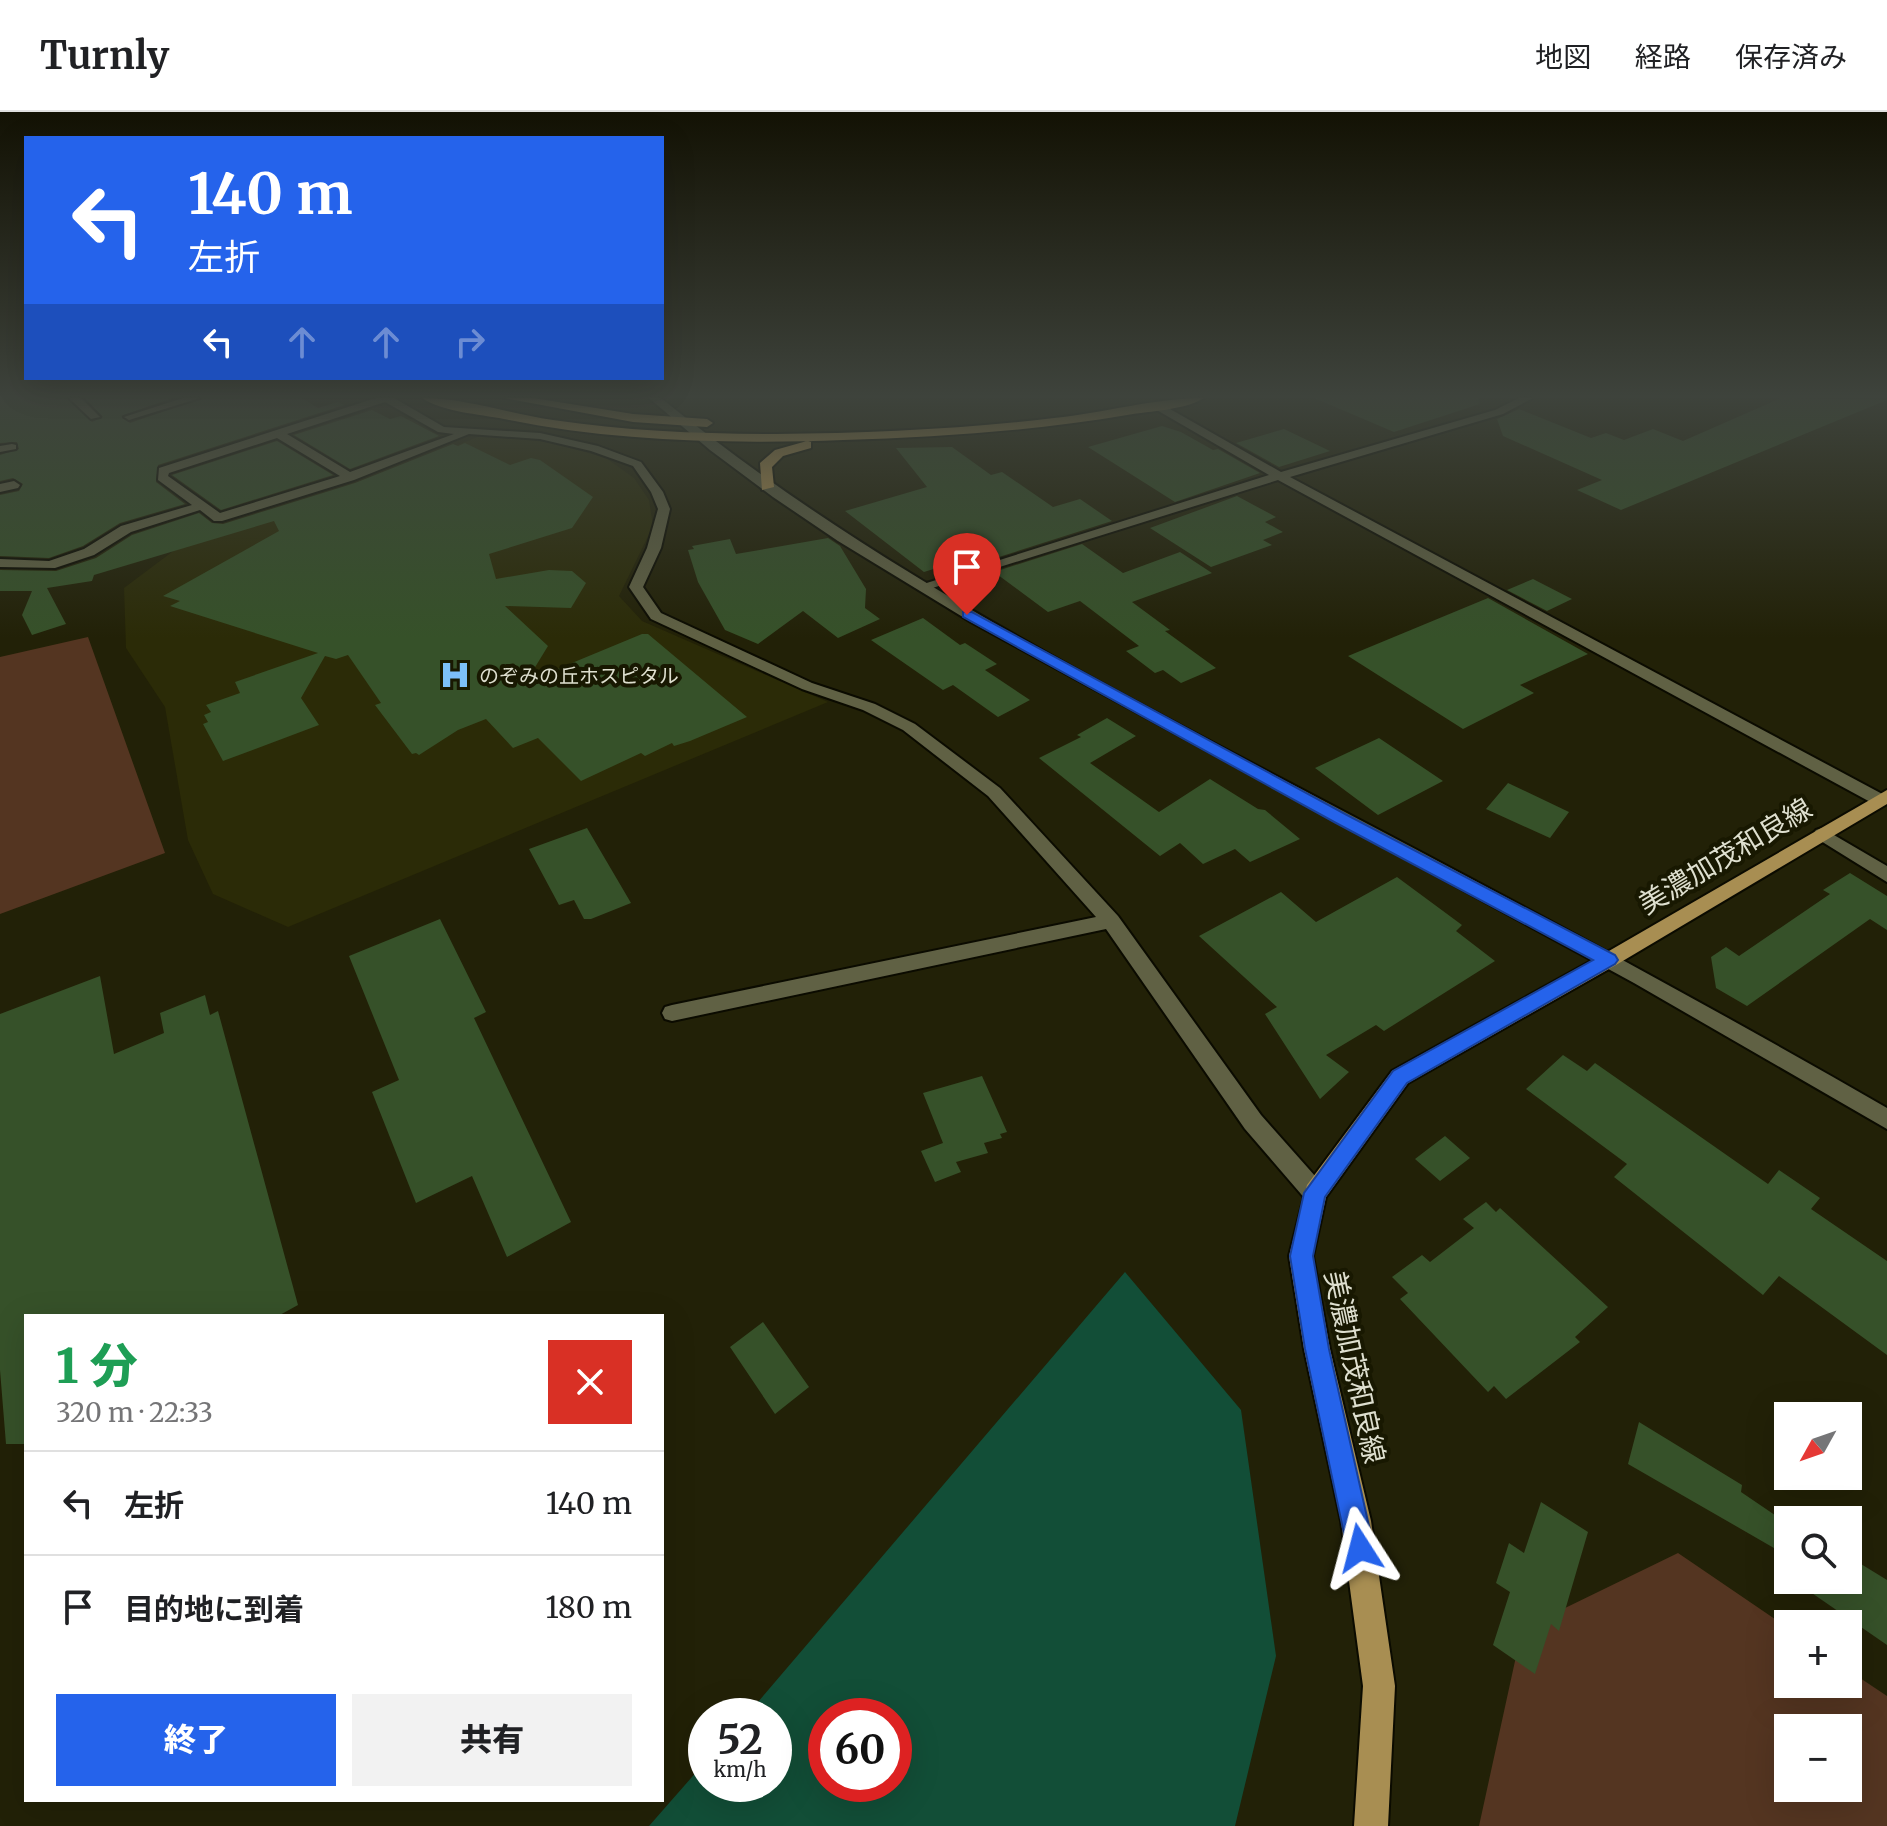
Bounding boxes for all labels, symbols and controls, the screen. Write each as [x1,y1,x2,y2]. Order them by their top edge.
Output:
text: Turnly [40,32,169,79]
text: 地図 [1535,39,1591,75]
text: 経路 [1635,39,1691,75]
text: 保存済み [1735,39,1847,75]
text: 140 m [188,159,353,229]
icon: left [56,168,160,272]
text: 左折 [188,235,260,280]
icon: left [196,320,240,364]
icon: ahead [280,320,324,364]
icon: ahead [364,320,408,364]
icon: right [448,320,492,364]
pin [933,533,1001,615]
icon: arrive [945,545,989,589]
hospital icon: のぞみの丘ホスピタル [438,658,472,692]
place label: のぞみの丘ホスピタル [479,663,679,688]
street label: 美濃加茂和良線 [1632,790,1818,922]
street label: 美濃加茂和良線 [1317,1267,1393,1467]
text: 1 分 [56,1336,138,1396]
button: close [548,1340,632,1424]
text: 320 m · 22:33 [56,1396,213,1429]
north arrow [1774,1402,1862,1490]
map controls [1774,1402,1862,1802]
icon: left [56,1481,100,1525]
text: 140 m [546,1484,632,1522]
text: 左折 [124,1486,184,1524]
position arrow [1318,1506,1402,1590]
button: search [1774,1506,1862,1594]
icon: arrive [56,1585,100,1629]
text: 180 m [545,1588,632,1626]
text: 目的地に到着 [124,1590,304,1628]
button: + [1774,1610,1862,1698]
button: 終了 [56,1694,336,1786]
button: 共有 [352,1694,632,1786]
speed limit sign: 60 [808,1698,912,1802]
button: − [1774,1714,1862,1802]
text: 52 [717,1715,763,1765]
text: km/h [714,1757,766,1782]

